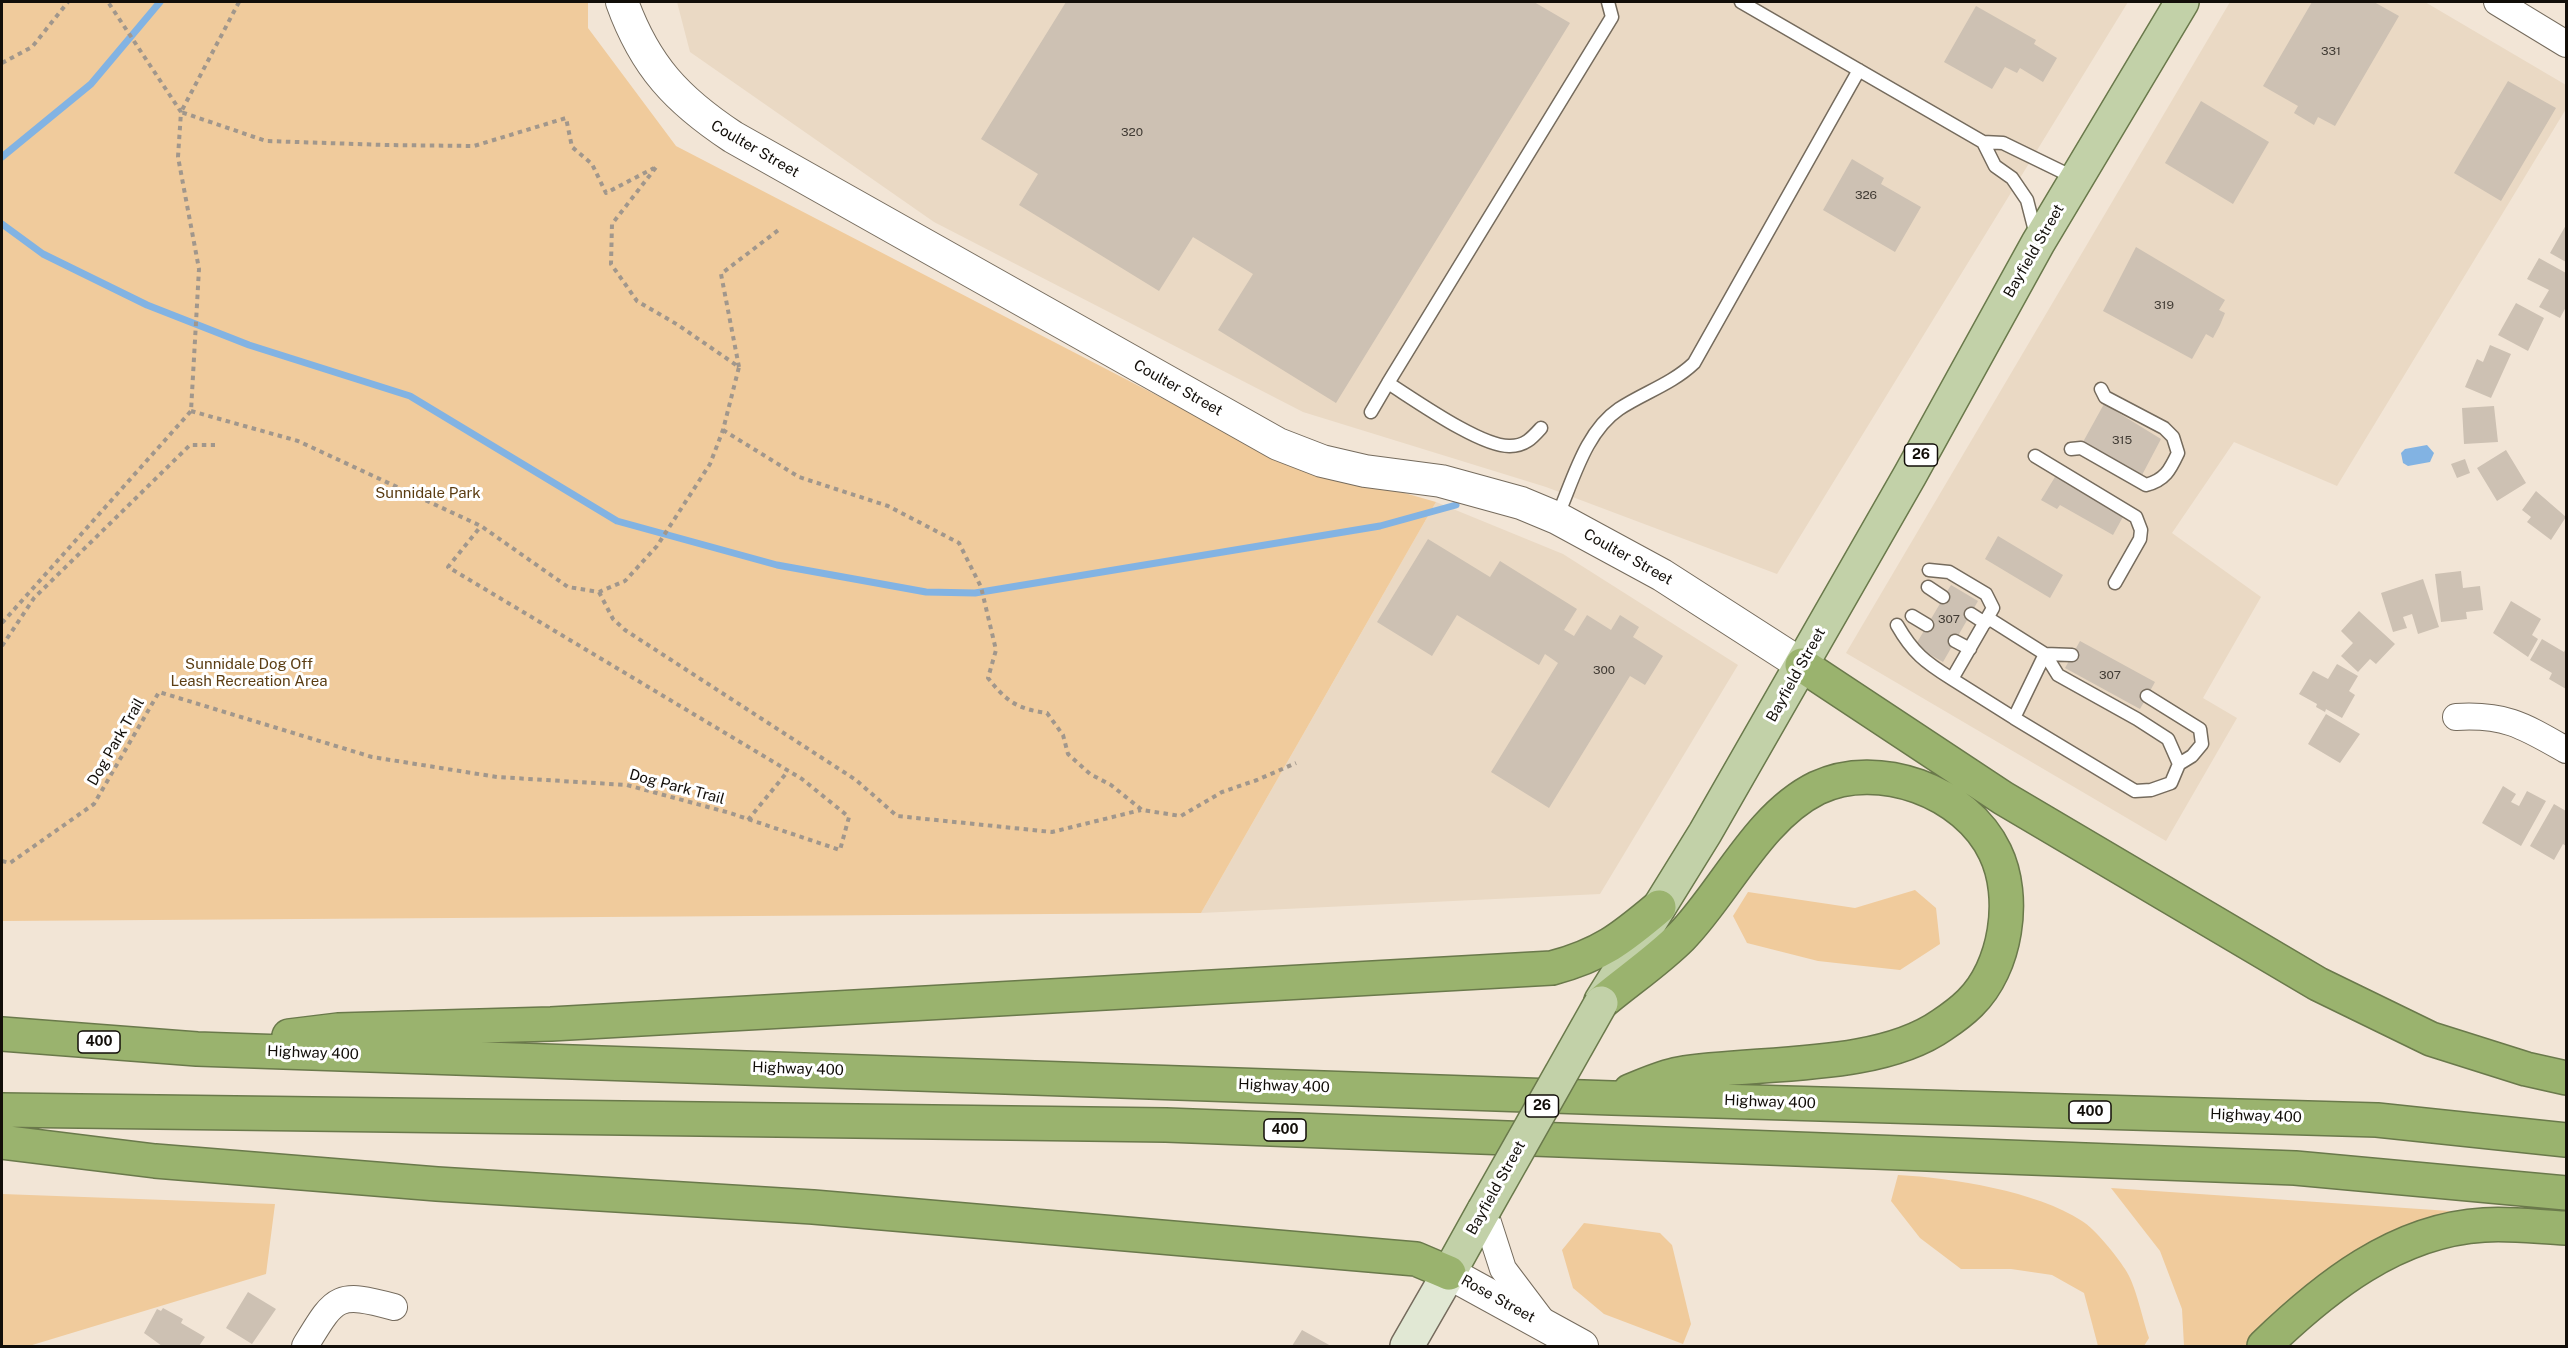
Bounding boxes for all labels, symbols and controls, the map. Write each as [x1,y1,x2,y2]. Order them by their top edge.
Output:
house number: 331 [2321,44,2341,58]
street label: Coulter Street [708,116,802,182]
house number: 320 [1121,125,1143,139]
house number: 326 [1855,188,1877,202]
street label: Bayfield Street [2000,201,2068,301]
house number: 319 [2154,298,2174,312]
street label: Coulter Street [1130,356,1226,420]
house number: 315 [2112,433,2132,447]
road number: 26 [1904,444,1938,466]
park label: Sunnidale Park [375,484,481,502]
street label: Coulter Street [1580,525,1676,589]
house number: 307 [1938,612,1960,626]
street label: Bayfield Street [1763,625,1829,725]
park label: Sunnidale Dog Off Leash Recreation Area [171,655,327,690]
house number: 300 [1593,663,1615,677]
house number: 307 [2099,668,2121,682]
street label: Dog Park Trail [84,695,148,789]
street label: Dog Park Trail [627,766,727,808]
road number: 400 [78,1031,120,1053]
street label: Highway 400 [267,1042,359,1064]
street label: Highway 400 [752,1058,844,1080]
street label: Highway 400 [1238,1075,1330,1097]
street label: Highway 400 [1724,1091,1816,1113]
road number: 26 [1526,1095,1558,1117]
road number: 400 [2069,1101,2111,1123]
street label: Highway 400 [2210,1105,2302,1127]
road number: 400 [1264,1119,1306,1141]
street label: Bayfield Street [1463,1138,1529,1238]
street label: Rose Street [1458,1271,1538,1327]

